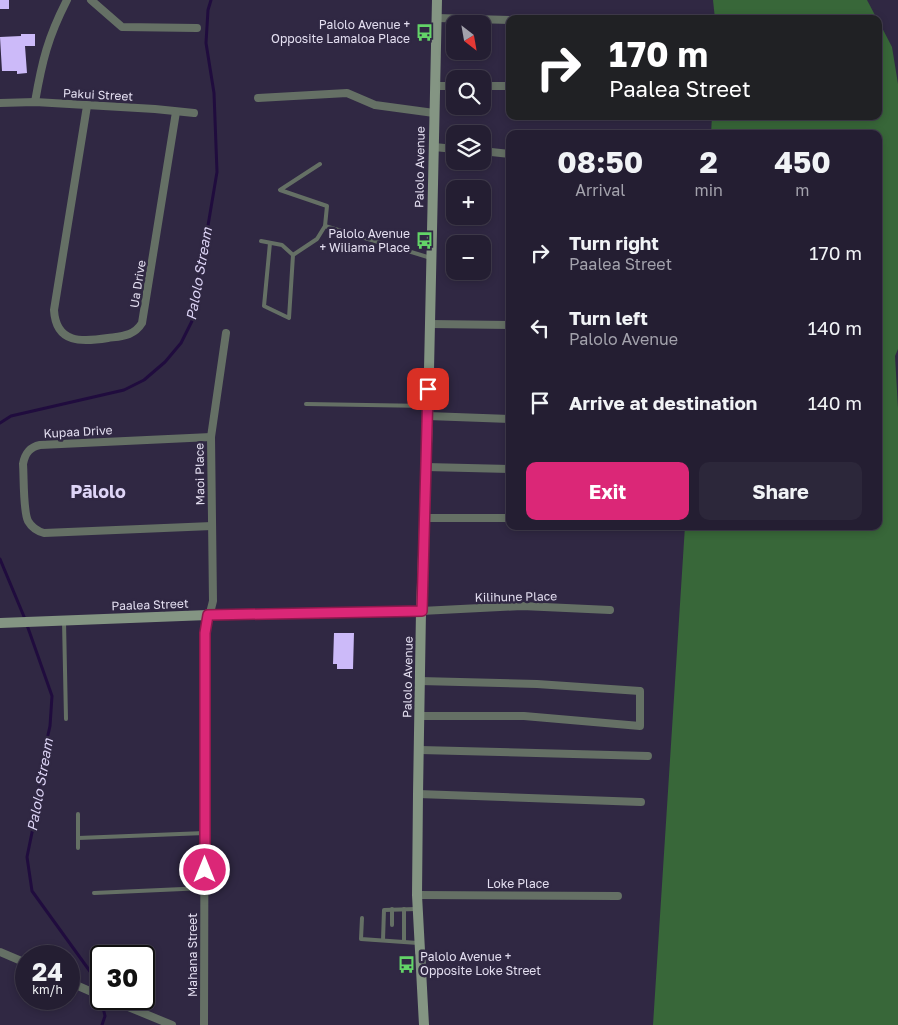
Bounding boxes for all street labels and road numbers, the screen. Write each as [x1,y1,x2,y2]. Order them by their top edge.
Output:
street label: Pakui Street [63,85,134,104]
street label: Palolo Avenue [411,126,428,208]
street label: Ua Drive [126,259,149,309]
street label: Kupaa Drive [43,422,113,441]
street label: Maoi Place [191,443,208,505]
street label: Kilihune Place [475,588,557,605]
street label: Paalea Street [111,596,189,613]
street label: Palolo Avenue [399,636,416,718]
street label: Loke Place [487,876,549,891]
street label: Mahana Street [185,913,200,997]

